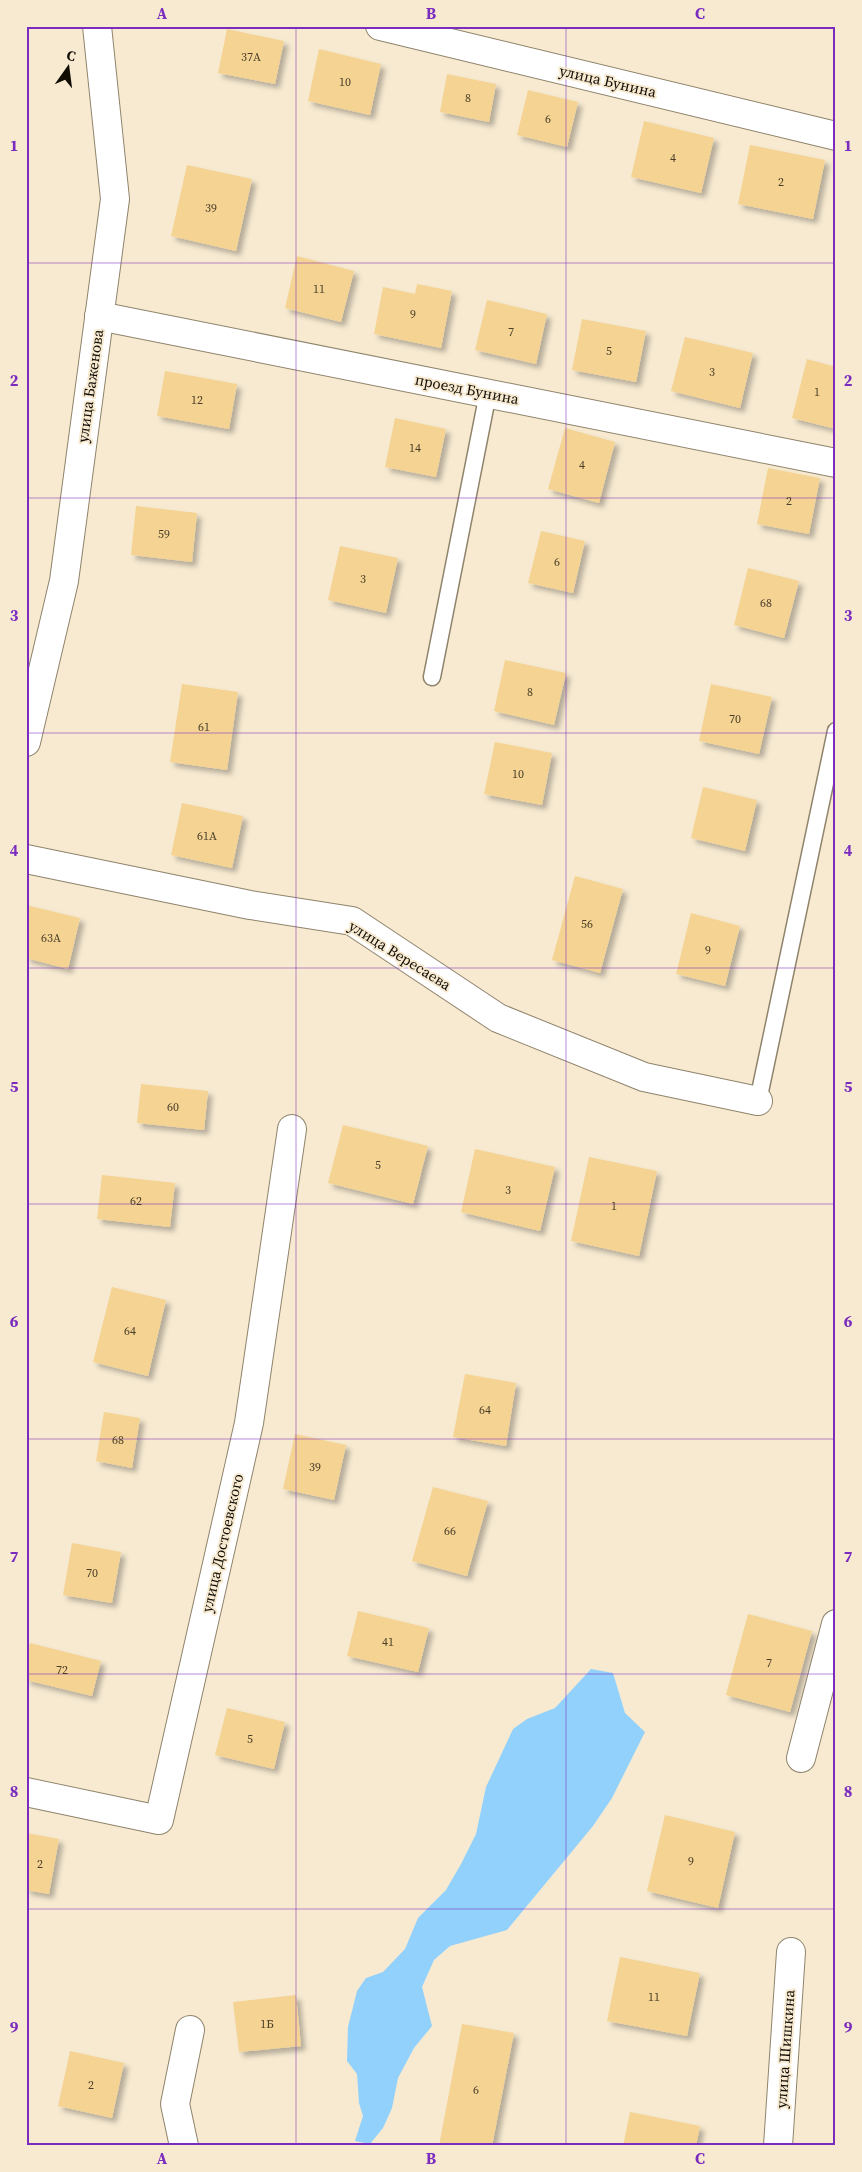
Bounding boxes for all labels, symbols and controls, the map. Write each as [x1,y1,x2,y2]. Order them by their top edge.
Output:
text: A [157,2,168,24]
text: B [426,2,437,24]
text: C [695,2,705,24]
north arrow [42,42,92,92]
text: С [64,45,78,66]
house number: 37А [241,49,261,65]
street label: улица Бунина [557,60,659,102]
house number: 10 [339,74,351,90]
house number: 8 [465,90,471,106]
house number: 6 [545,111,551,127]
text: 1 [10,134,18,156]
text: 1 [844,134,852,156]
house number: 4 [670,150,676,166]
house number: 2 [778,174,784,190]
house number: 39 [205,200,217,216]
house number: 11 [313,281,325,297]
house number: 9 [410,306,416,322]
house number: 7 [508,324,514,340]
street label: улица Баженова [72,328,108,444]
house number: 5 [606,343,612,359]
house number: 3 [709,364,715,380]
text: 2 [10,369,19,391]
street label: проезд Бунина [413,369,521,409]
text: 2 [844,369,853,391]
house number: 1 [814,384,820,400]
house number: 12 [191,392,203,408]
house number: 14 [409,440,421,456]
house number: 4 [579,457,585,473]
house number: 2 [786,493,792,509]
house number: 59 [158,526,170,542]
house number: 6 [554,554,560,570]
house number: 3 [360,571,366,587]
house number: 68 [760,595,772,611]
text: 3 [10,604,19,626]
text: 3 [844,604,853,626]
house number: 8 [527,684,533,700]
house number: 70 [729,711,741,727]
house number: 61 [198,719,210,735]
house number: 10 [512,766,524,782]
house number: 61А [197,828,217,844]
text: 4 [10,839,19,861]
text: 4 [844,839,853,861]
street label: улица Вересаева [345,915,455,995]
house number: 56 [581,916,593,932]
house number: 63А [41,930,61,946]
house number: 9 [705,942,711,958]
text: 5 [10,1075,19,1097]
text: 5 [844,1075,853,1097]
house number: 60 [167,1099,179,1115]
house number: 5 [375,1157,381,1173]
house number: 3 [505,1182,511,1198]
house number: 62 [130,1193,142,1209]
house number: 1 [611,1198,617,1214]
text: 6 [10,1310,19,1332]
text: 6 [844,1310,853,1332]
house number: 64 [124,1323,136,1339]
house number: 64 [479,1402,491,1418]
house number: 68 [112,1432,124,1448]
house number: 39 [309,1459,321,1475]
street label: улица Достоевского [196,1472,248,1614]
house number: 66 [444,1523,456,1539]
text: 7 [10,1545,19,1567]
text: 7 [844,1545,853,1567]
house number: 70 [86,1565,98,1581]
house number: 41 [382,1634,394,1650]
house number: 7 [766,1655,772,1671]
house number: 72 [56,1662,68,1678]
house number: 5 [247,1731,253,1747]
text: 8 [10,1780,18,1802]
text: 8 [844,1780,852,1802]
house number: 9 [688,1853,694,1869]
house number: 2 [37,1856,43,1872]
house number: 11 [648,1989,660,2005]
street label: улица Шишкина [770,1989,800,2109]
text: 9 [10,2016,19,2038]
house number: 1Б [260,2016,274,2032]
text: 9 [844,2016,853,2038]
house number: 2 [88,2077,94,2093]
house number: 6 [473,2082,479,2098]
text: A [157,2147,168,2169]
text: B [426,2147,437,2169]
text: C [695,2147,705,2169]

